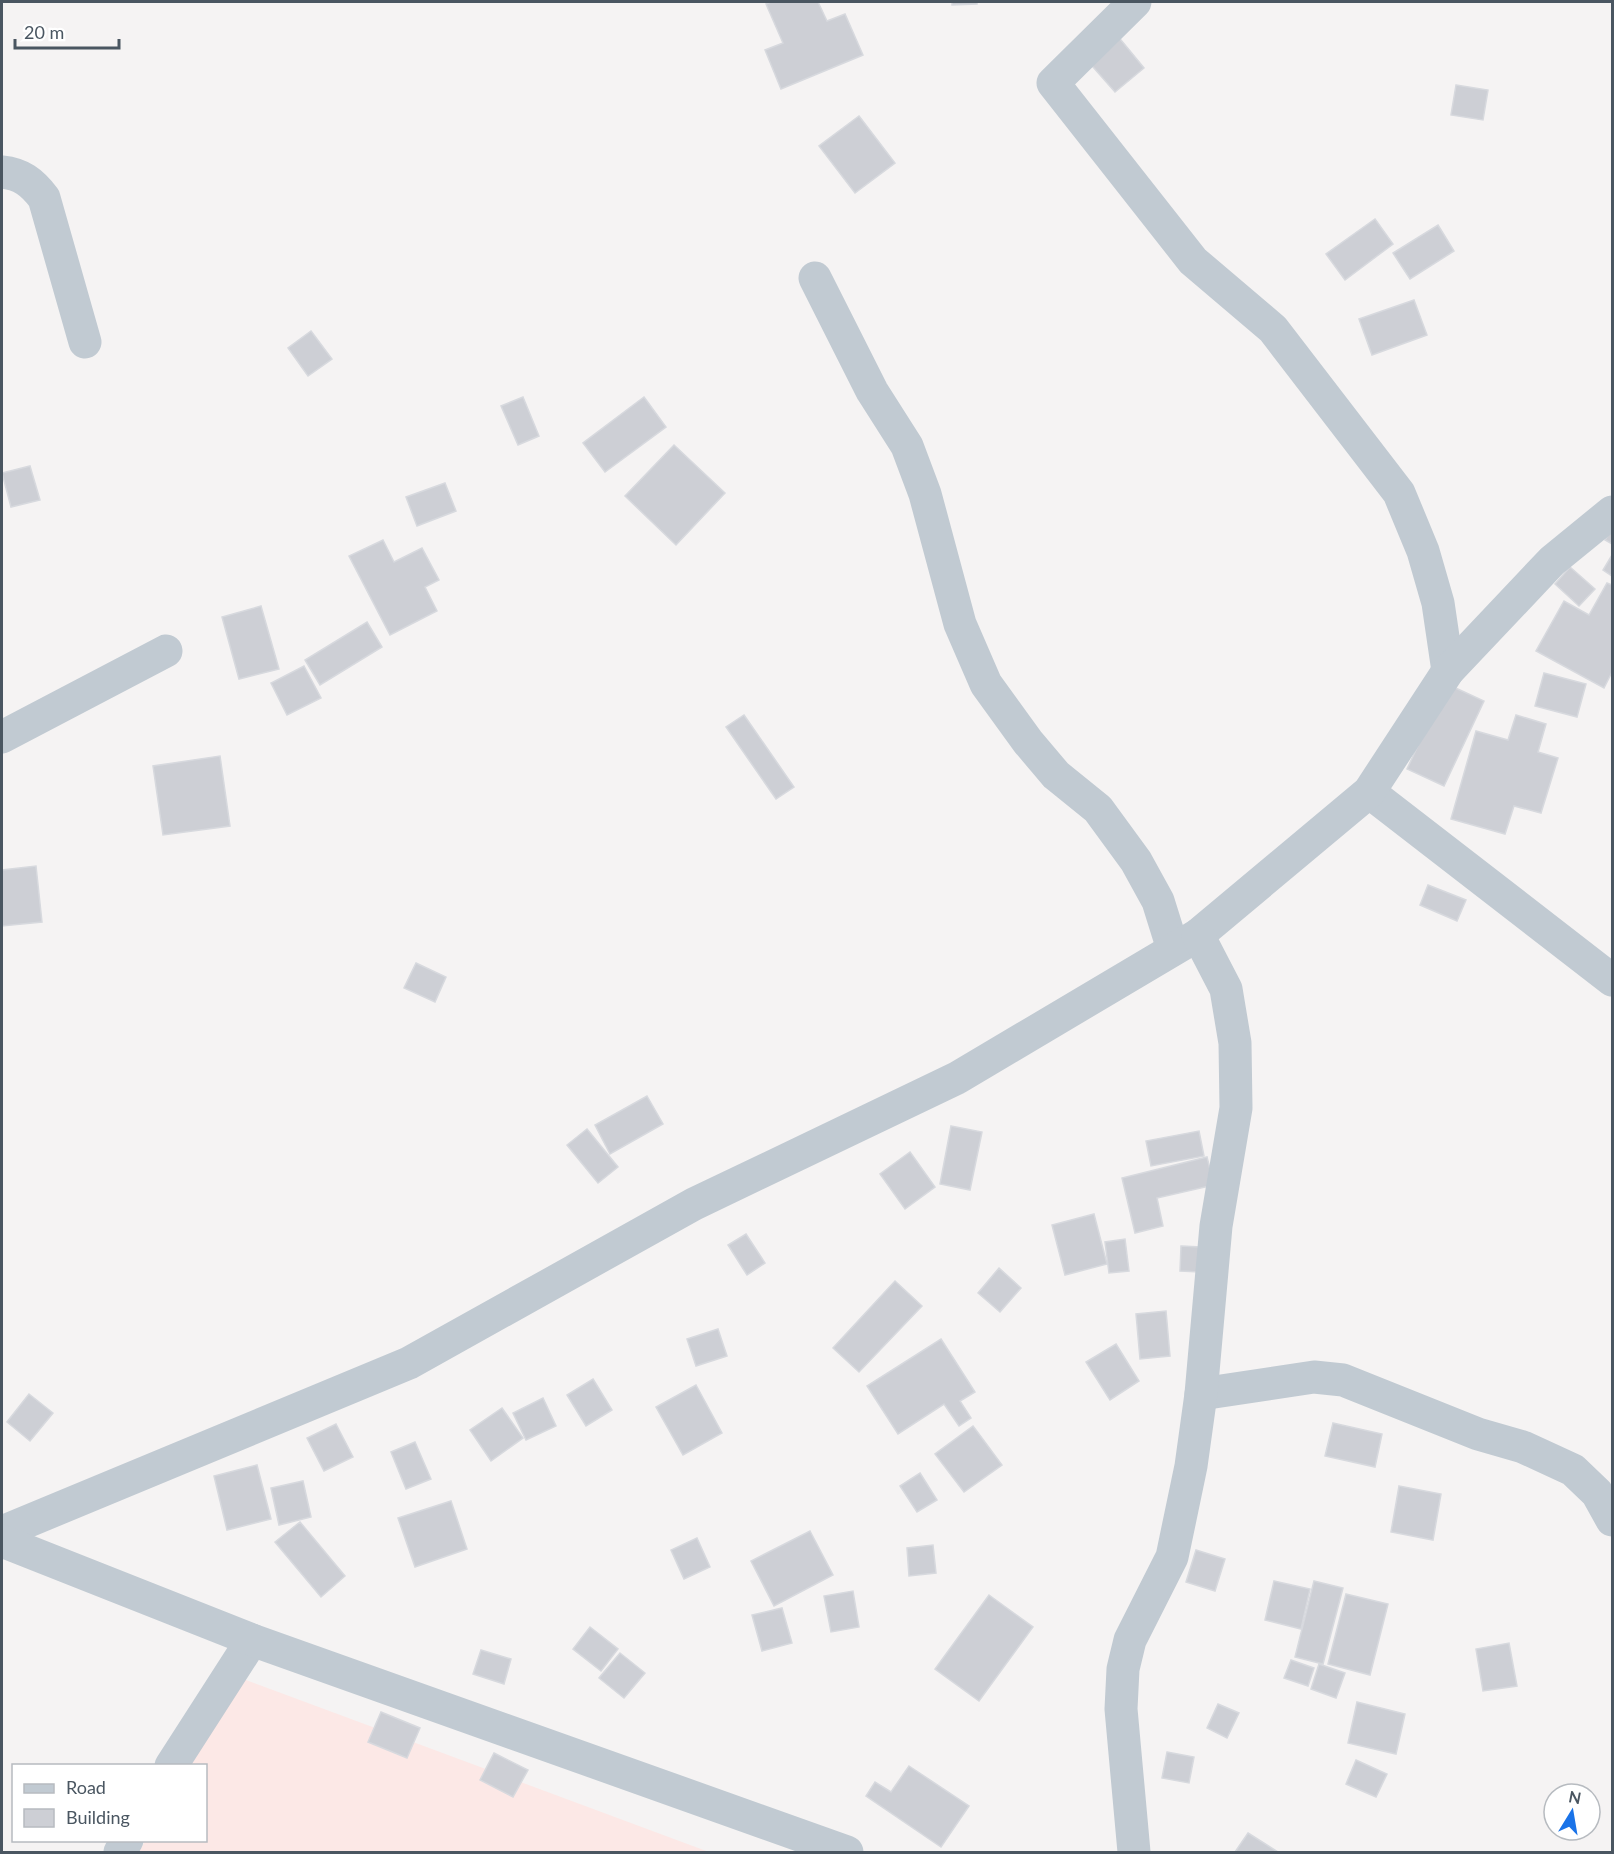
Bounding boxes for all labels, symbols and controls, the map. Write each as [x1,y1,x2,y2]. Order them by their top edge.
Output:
scale bar [15,12,118,50]
text: 20 m [24,21,64,43]
legend [12,1764,207,1842]
text: Road [66,1776,106,1798]
north arrow [1542,1782,1602,1842]
text: N [1567,1786,1583,1807]
text: Building [66,1806,130,1828]

